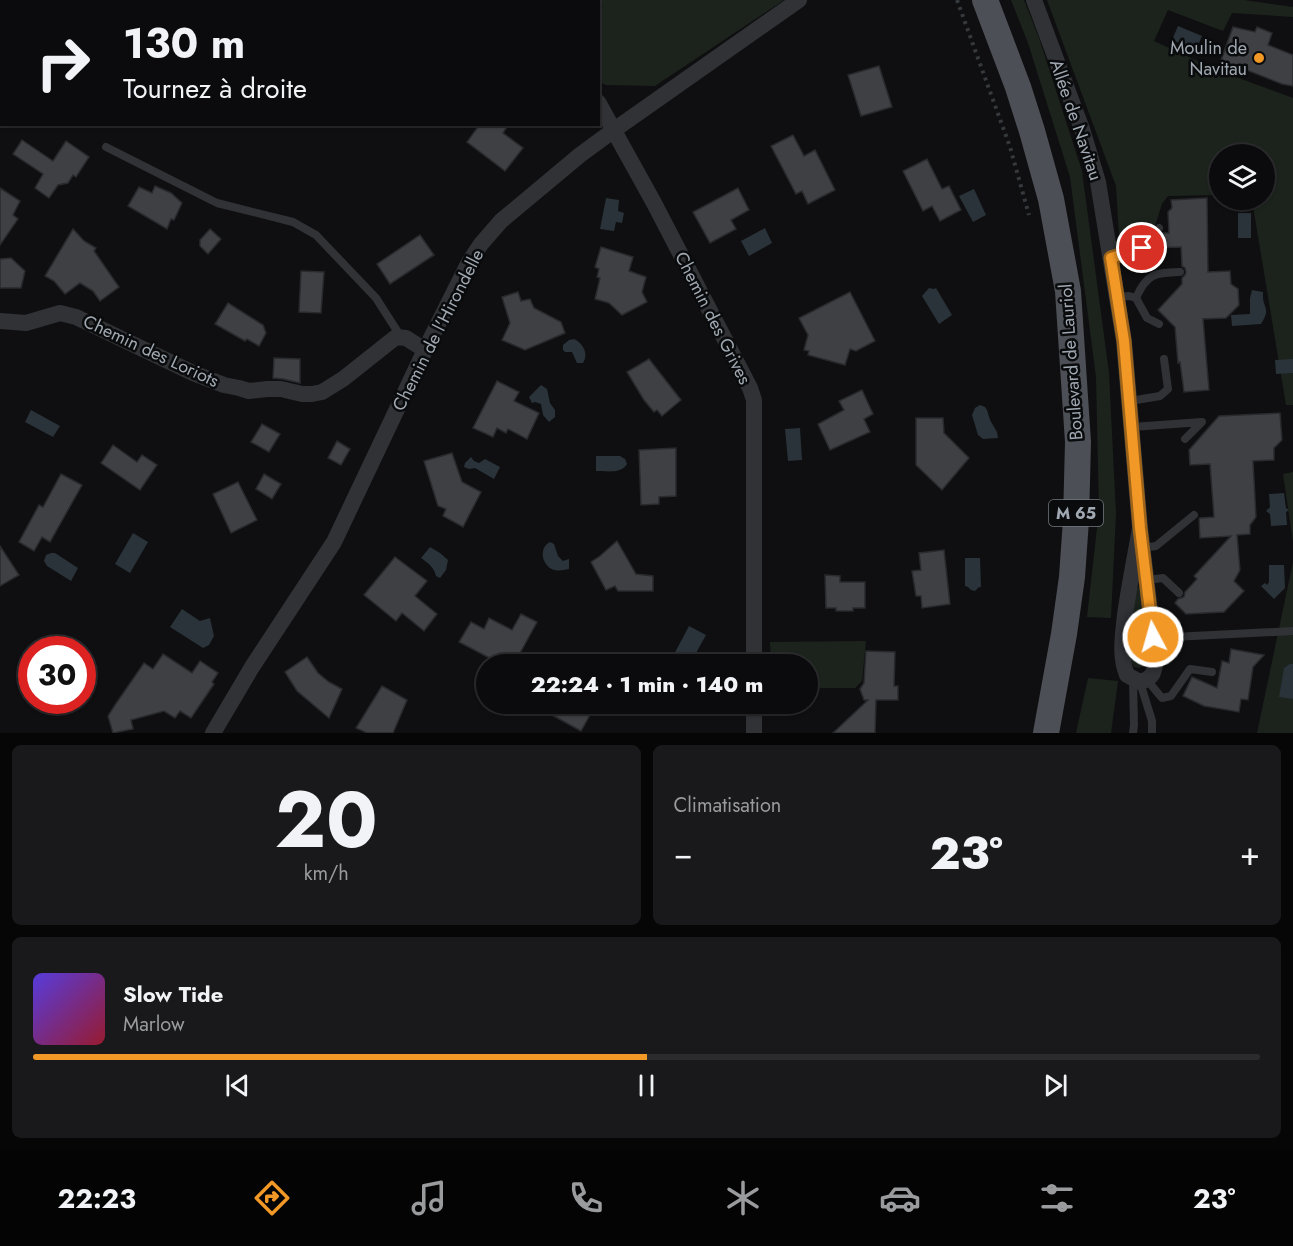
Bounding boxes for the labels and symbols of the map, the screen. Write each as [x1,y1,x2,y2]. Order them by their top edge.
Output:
place label: Moulin de Navitau [1170,35,1247,82]
marker: Moulin de Navitau [1252,51,1266,65]
street label: Allée de Navitau [1043,56,1109,184]
pin [1116,222,1167,273]
street label: Chemin de l'Hirondelle [386,245,490,415]
street label: Chemin des Grives [668,247,758,389]
street label: Boulevard de Lauriol [1053,283,1089,441]
street label: Chemin des Loriots [79,308,223,394]
road number: M 65 [1049,500,1103,526]
position arrow [1121,605,1185,669]
speed limit sign: 30 [18,636,96,714]

